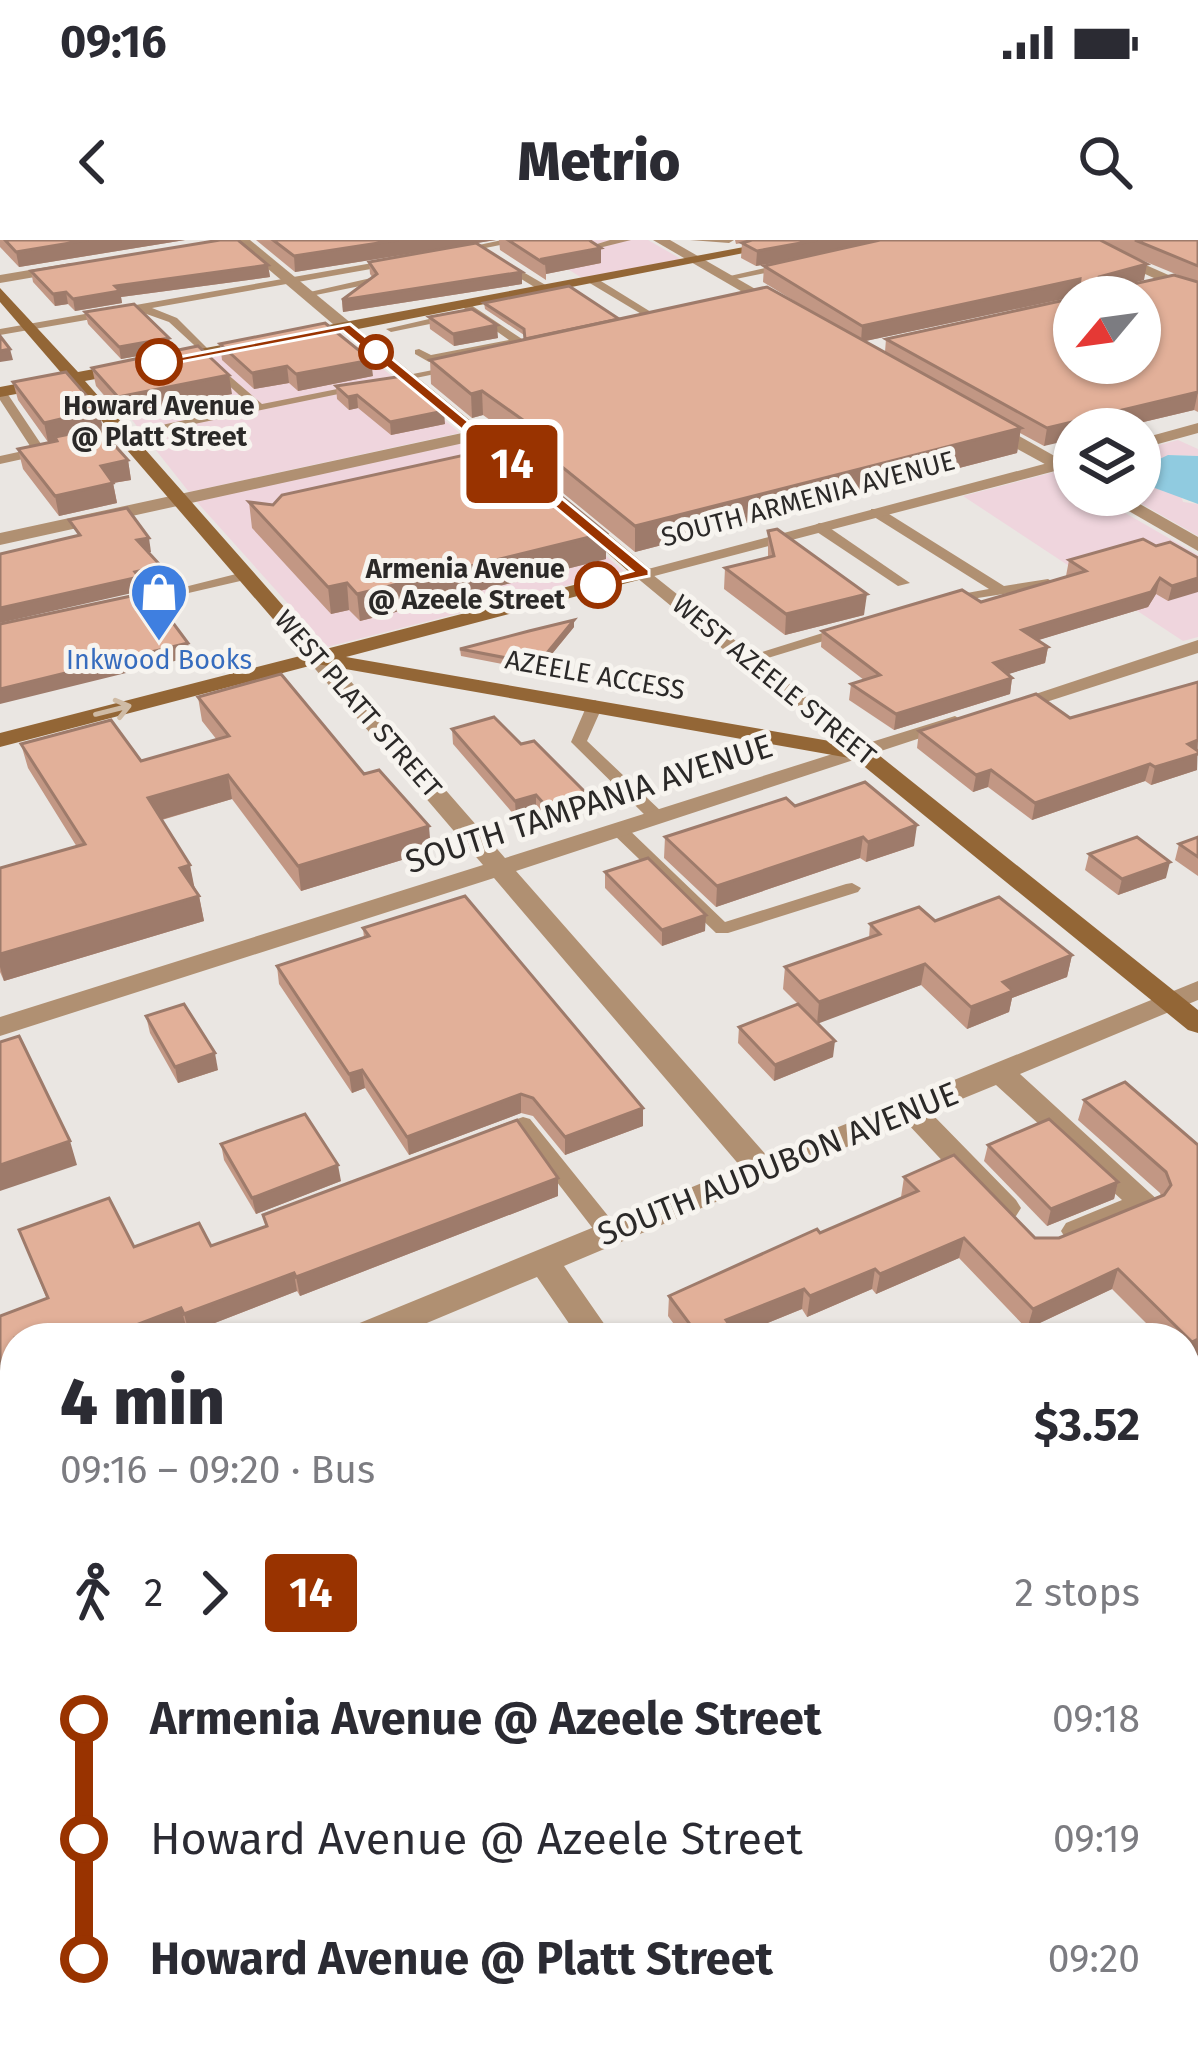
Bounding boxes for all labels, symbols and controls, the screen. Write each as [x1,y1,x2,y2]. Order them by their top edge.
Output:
text: 09:16 [60,15,167,69]
icon: back [60,129,126,195]
icon: search [1072,129,1138,195]
text: Metrio [518,130,680,194]
north arrow [1053,276,1161,384]
map controls [1053,276,1161,516]
unlabelled marker [360,336,392,368]
marker: Howard Avenue @ Platt Street [137,340,181,384]
place label: Howard Avenue @ Platt Street [63,390,255,453]
button: layers [1053,408,1161,516]
line badge: 14 [458,425,566,503]
text: 14 [490,439,534,489]
street label: SOUTH ARMENIA AVENUE [658,444,958,554]
place label: Armenia Avenue @ Azeele Street [365,553,566,616]
shop icon: Inkwood Books [128,561,190,643]
marker: Armenia Avenue @ Azeele Street [576,563,620,607]
street label: WEST AZEELE STREET [666,588,882,772]
street label: WEST PLATT STREET [268,604,448,804]
street label: AZEELE ACCESS [503,643,687,707]
place label: Inkwood Books [66,644,252,676]
one-way arrow [94,698,132,720]
street label: SOUTH TAMPANIA AVENUE [400,726,778,882]
street label: SOUTH AUDUBON AVENUE [592,1073,964,1255]
text: 4 min [60,1362,225,1441]
text: $3.52 [1034,1398,1140,1452]
text: 09:16 – 09:20 · Bus [60,1447,375,1493]
icon: walk [60,1560,126,1626]
icon: forward [181,1560,247,1626]
text: 14 [289,1568,333,1618]
text: 2 [144,1570,163,1616]
text: 2 stops [1014,1570,1140,1616]
text: Armenia Avenue @ Azeele Street [150,1692,821,1746]
text: 09:18 [1052,1696,1140,1742]
text: Howard Avenue @ Azeele Street [150,1812,803,1866]
text: 09:19 [1053,1816,1140,1862]
text: Howard Avenue @ Platt Street [150,1932,773,1986]
text: 09:20 [1048,1936,1140,1982]

